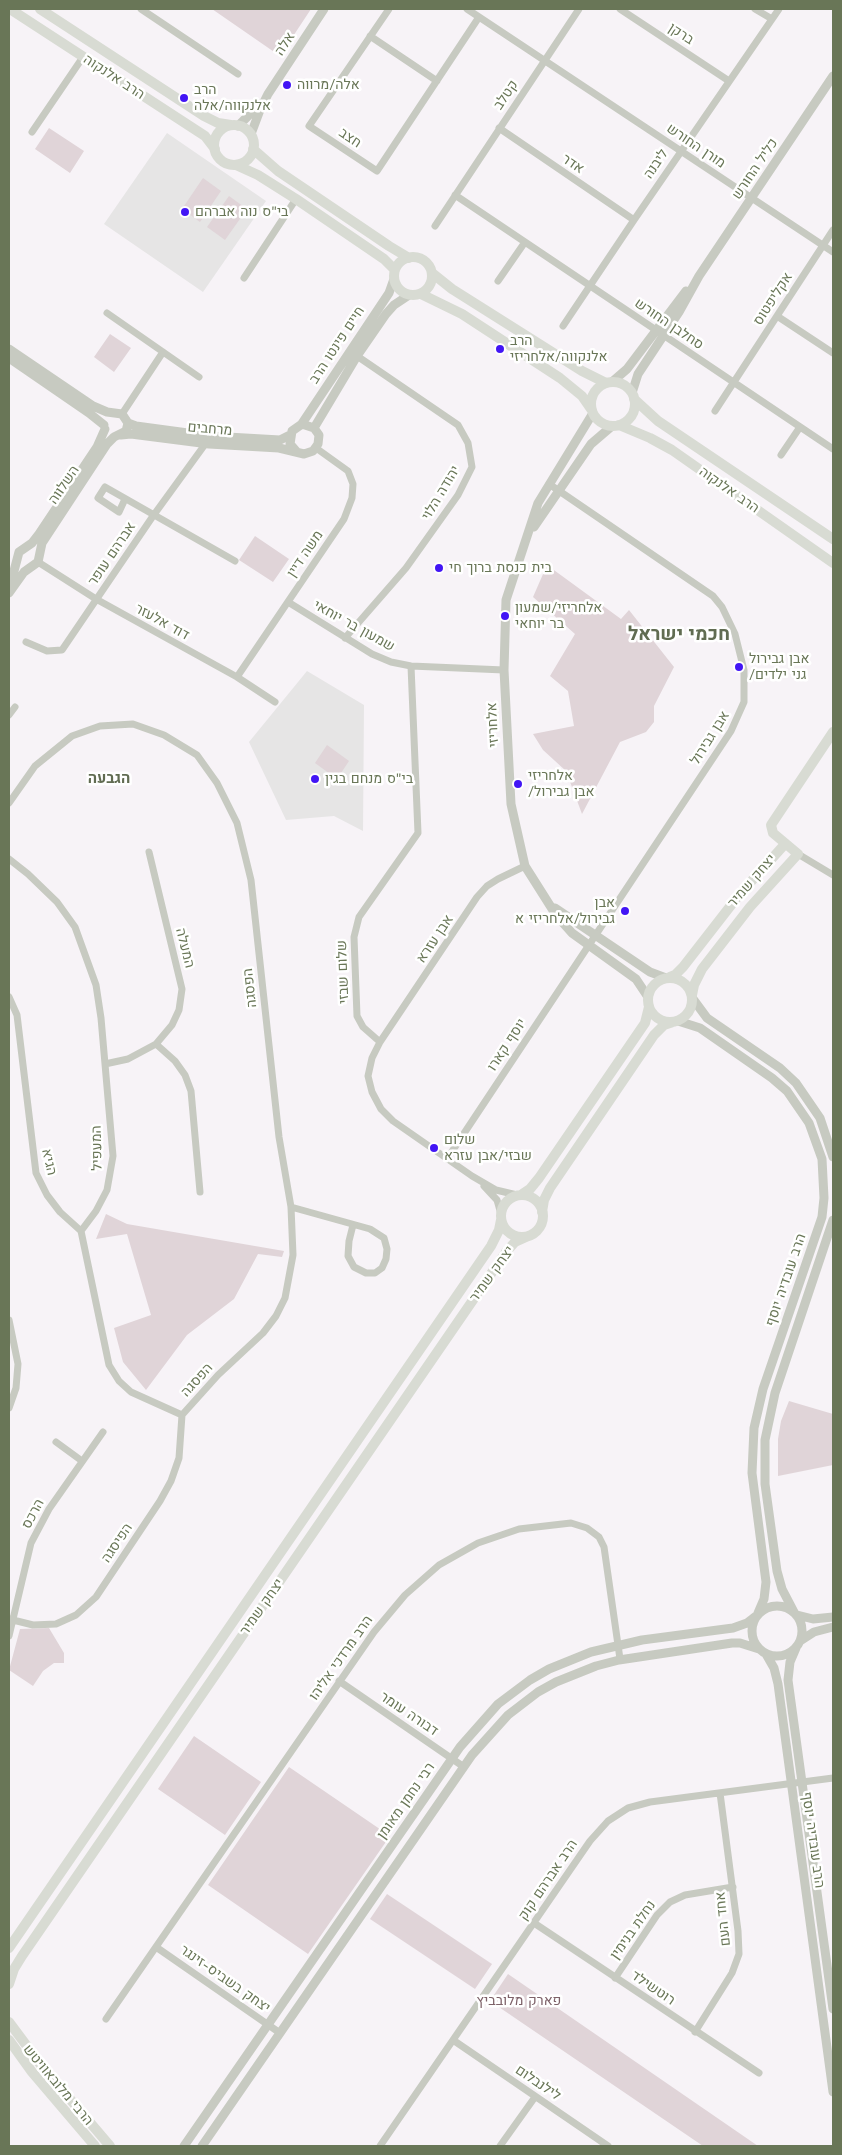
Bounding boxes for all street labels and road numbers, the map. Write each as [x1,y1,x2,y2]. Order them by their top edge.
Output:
street label: ברקן [665,20,697,48]
street label: אלה [271,29,299,59]
street label: הרב אלנקוה [80,51,148,103]
street label: קטלב [490,77,522,113]
street label: מורן החורש [663,120,729,172]
street label: חצב [336,124,364,152]
street label: כליל החורש [729,135,781,203]
street label: ליבנה [640,146,672,182]
street label: אדר [559,151,587,177]
street label: אקליפטוס [750,269,796,329]
street label: סחלבן החורש [631,295,707,353]
street label: חיים פינטו הרב [306,303,368,387]
street label: מרחבים [187,419,233,439]
street label: השלווה [45,462,83,508]
street label: יהודה הלוי [418,463,464,523]
street label: הרב אלנקוה [696,463,762,517]
street label: אברהם עופר [85,519,139,589]
street label: משה דיין [283,527,327,581]
street label: שמעון בר יוחאי [311,597,397,655]
street label: דוד אלעזר [132,600,192,644]
street label: אלחריזי [483,702,503,748]
street label: אבן גבירול [687,708,733,768]
street label: יצחק שמיר [724,851,780,911]
street label: אבן עזרא [413,912,457,966]
street label: המעלה [172,926,198,970]
street label: שלום שבזי [333,940,353,1004]
street label: הפסגה [240,967,260,1009]
street label: יוסף קארו [484,1016,530,1074]
street label: המעפיל [88,1125,106,1171]
street label: הגיא [38,1147,60,1177]
street label: הרב עובדיה יוסף [762,1231,810,1329]
street label: יצחק שמיר [466,1243,518,1305]
street label: הפסגה [178,1360,216,1400]
street label: הרכס [18,1496,48,1532]
street label: הפיסגה [98,1520,136,1566]
street label: יצחק שמיר [236,1576,288,1638]
street label: הרב מרדכי אליהו [306,1612,376,1704]
street label: דבורה עומר [377,1688,441,1740]
street label: רבי נחמן מאומן [373,1760,439,1842]
street label: הרב עובדיה יוסף [798,1791,828,1889]
street label: הרב אברהם קוק [515,1836,581,1924]
street label: אחד העם [712,1891,734,1947]
street label: נחלת בנימין [607,1897,659,1963]
street label: יצחק בשביס-זינגר [177,1942,273,2016]
street label: רוטשילד [628,1967,678,2009]
street label: הרבי מלובאוויטש [19,2041,97,2129]
street label: לילנבלום [512,2062,564,2104]

